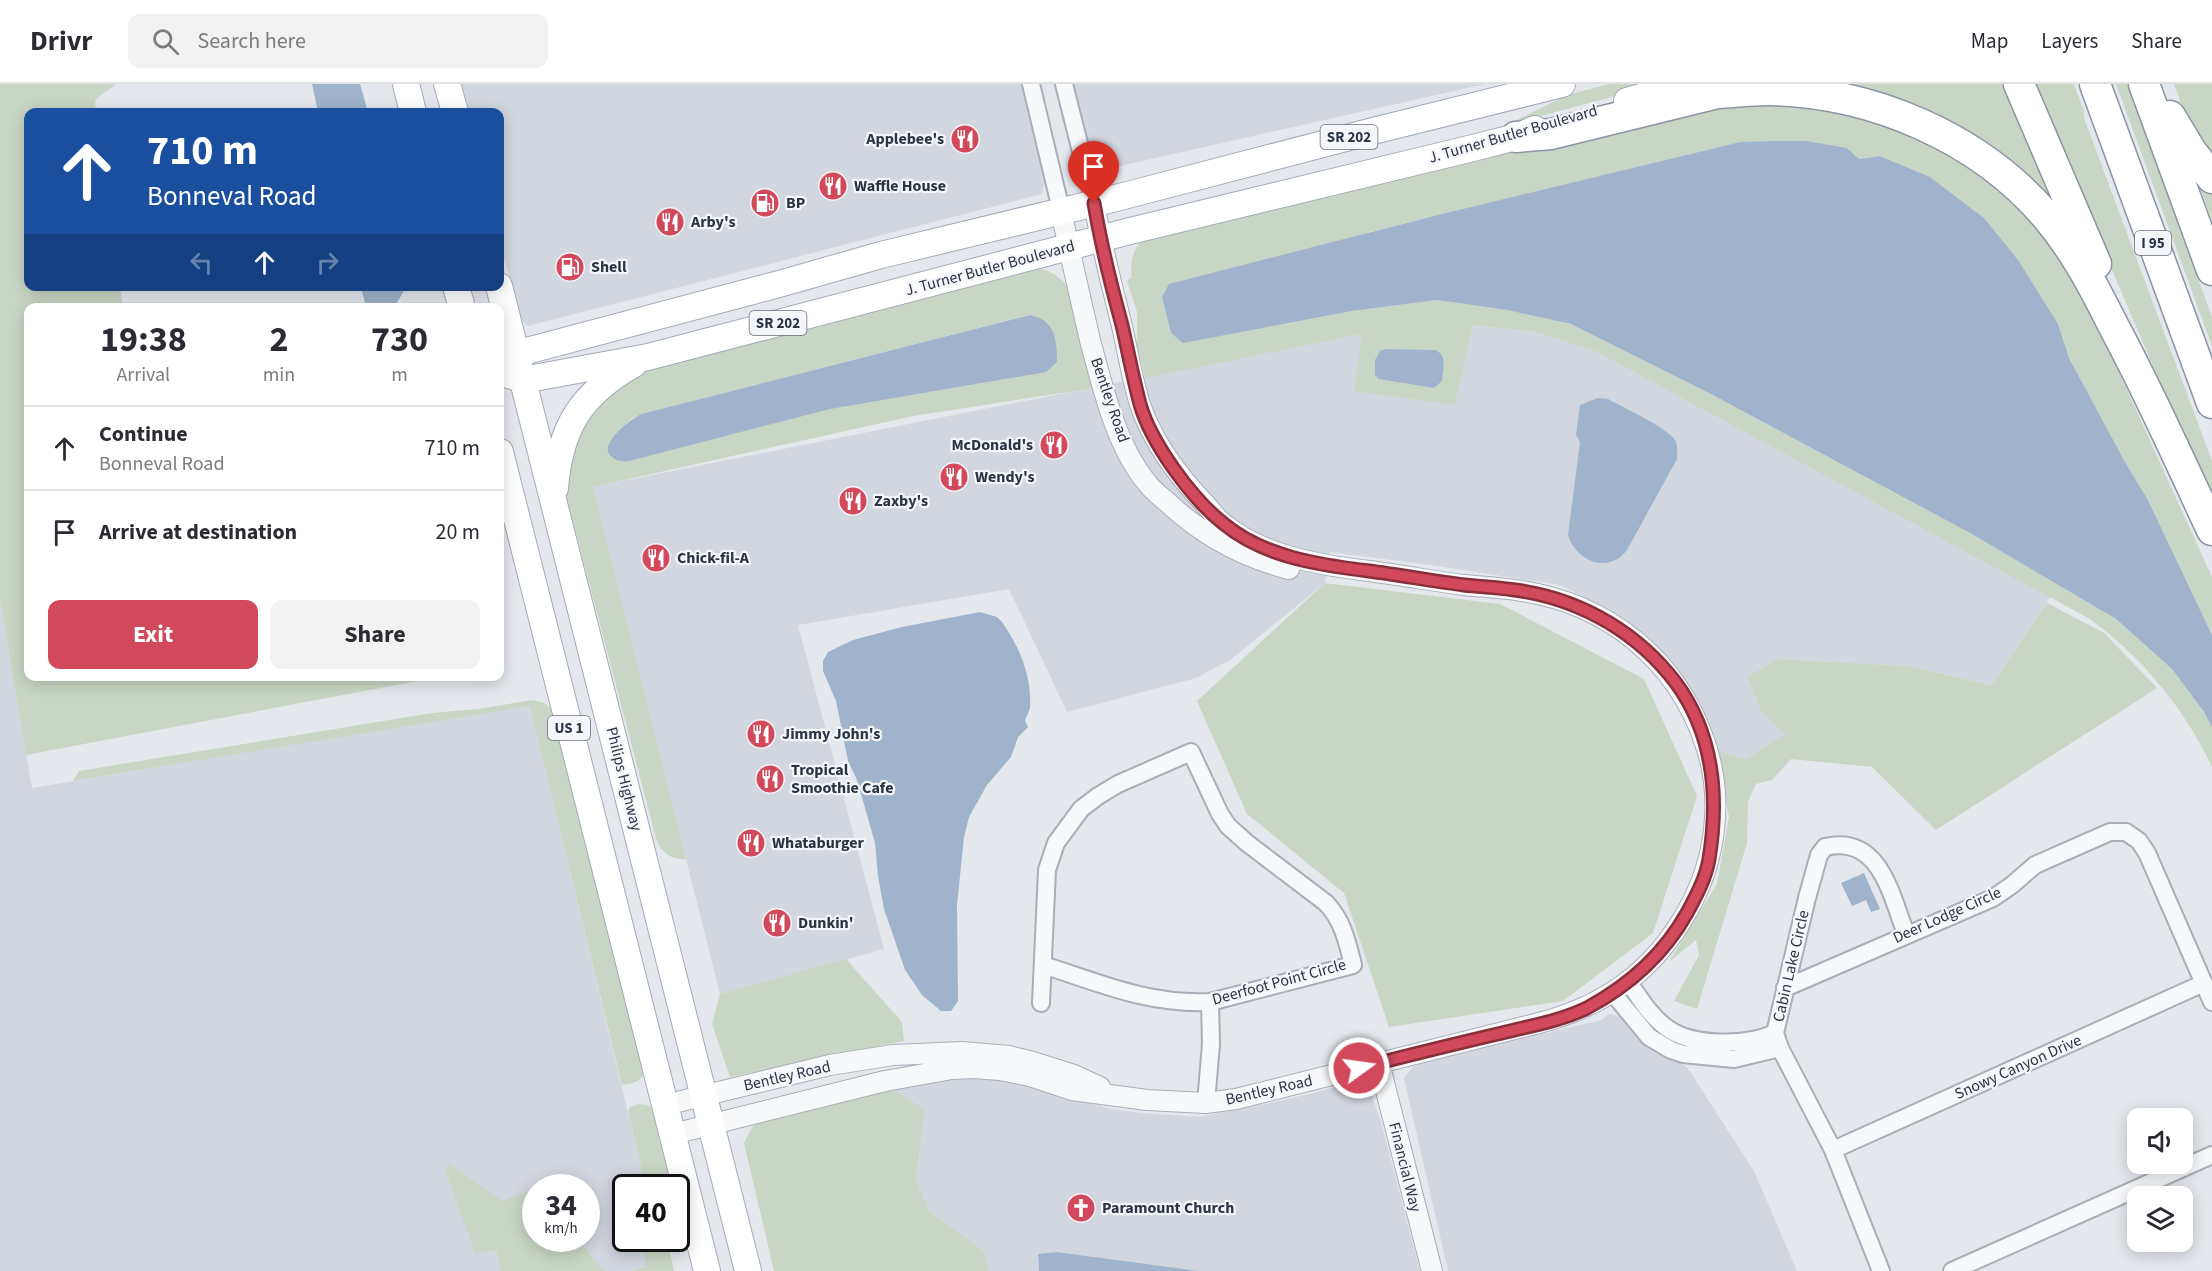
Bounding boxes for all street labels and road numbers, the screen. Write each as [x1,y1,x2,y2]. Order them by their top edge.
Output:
street label: J. Turner Butler Boulevard [1426,99,1600,169]
road number: SR 202 [1320,125,1378,149]
road number: I 95 [2135,231,2171,255]
street label: J. Turner Butler Boulevard [903,235,1077,301]
road number: SR 202 [750,311,806,335]
street label: Bentley Road [1085,355,1135,445]
road number: US 1 [548,716,590,740]
street label: Philips Highway [600,725,648,834]
street label: Deer Lodge Circle [1889,881,2005,949]
street label: Cabin Lake Circle [1767,908,1815,1024]
street label: Deerfoot Point Circle [1210,954,1348,1010]
street label: Snowy Canyon Drive [1951,1029,2085,1105]
street label: Bentley Road [741,1055,833,1097]
street label: Bentley Road [1223,1069,1315,1111]
street label: Financial Way [1383,1120,1427,1215]

